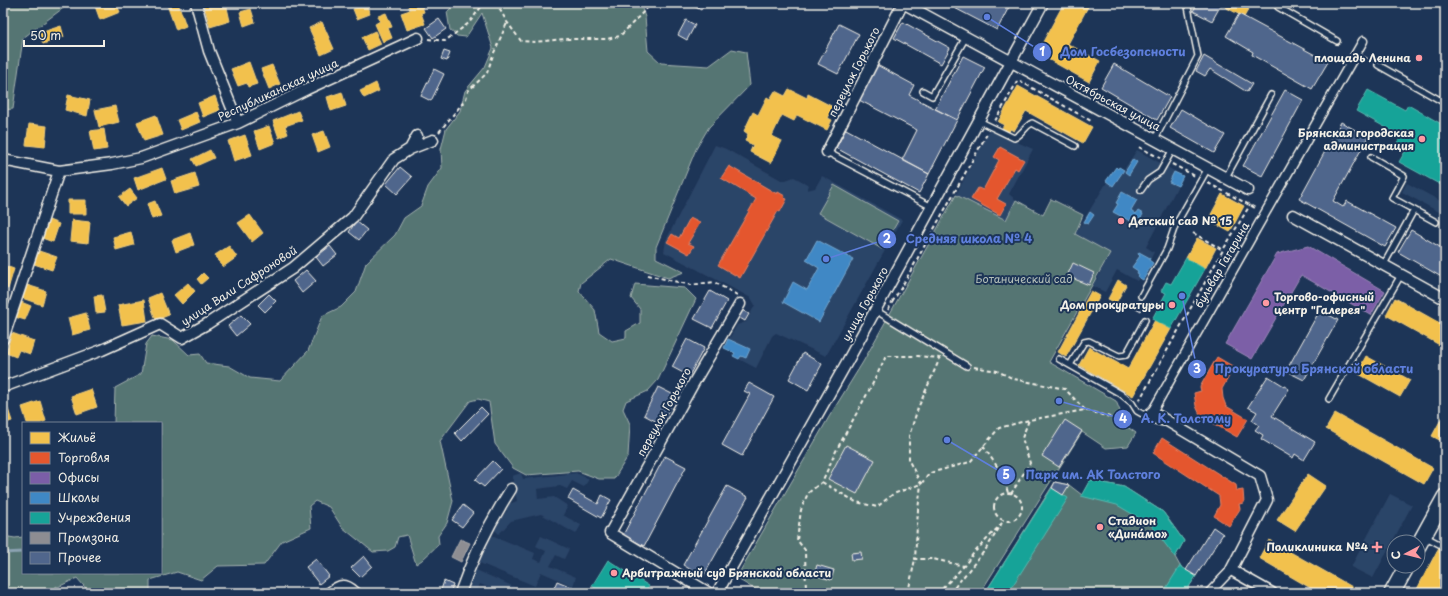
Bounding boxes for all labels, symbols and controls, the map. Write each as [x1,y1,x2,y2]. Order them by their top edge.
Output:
scale bar [24,22,104,48]
street label: переулок Горького [823,24,884,120]
text: 50 m [30,26,61,44]
callout: Дом Госбезопсности [1032,40,1194,64]
text: 1 [1039,42,1045,60]
text: Дом Госбезопсности [1060,42,1186,60]
place label: площадь Ленина [1314,49,1411,66]
marker: площадь Ленина [1414,53,1424,63]
street label: Республиканская улица [215,54,341,125]
street label: Октябрьская улица [1063,70,1164,135]
place label: Брянская городская администрация [1298,124,1414,154]
marker: Брянская городская администрация [1417,134,1427,144]
place label: Детский сад № 15 [1128,212,1232,229]
marker: Детский сад № 15 [1116,216,1126,226]
street label: бульвар Гагарина [1190,219,1253,311]
callout: Средняя школа № 4 [877,227,1041,251]
text: 2 [883,229,892,247]
text: Средняя школа № 4 [906,229,1032,247]
street label: улица Вали Сафроновой [177,242,300,330]
street label: улица Горького [837,263,892,344]
park label: Ботанический сад [975,270,1073,287]
place label: Торгово-офисный центр "Галерея" [1274,288,1374,318]
place label: Дом прокуратуры [1059,296,1164,313]
marker: Торгово-офисный центр "Галерея" [1261,298,1271,308]
marker: Дом прокуратуры [1167,300,1177,310]
callout: Прокуратура Брянской области [1187,357,1422,381]
text: 3 [1193,359,1201,377]
text: Прокуратура Брянской области [1215,359,1413,377]
street label: переулок Горького [632,364,695,459]
callout: А. К. Толстому [1113,407,1239,431]
text: 4 [1119,409,1127,427]
text: А. К. Толстому [1141,409,1231,427]
legend [22,422,162,574]
text: Жильё [57,428,96,446]
text: Торговля [58,448,110,466]
callout: Парк им. АК Толстого [996,463,1169,487]
text: 5 [1002,465,1010,483]
text: Парк им. АК Толстого [1025,465,1161,483]
text: Офисы [58,468,99,486]
text: Школы [58,488,100,506]
text: Учреждения [58,508,131,526]
place label: Стадион «Дина́мо» [1108,512,1168,542]
marker: Стадион «Дина́мо» [1095,522,1105,532]
text: Промзона [58,528,120,546]
north arrow [1386,534,1426,574]
place label: Поликлиника №4 [1266,538,1368,555]
marker: Поликлиника №4 [1371,541,1383,553]
text: Прочее [58,548,102,566]
text: С [1387,550,1405,560]
place label: Арбитражный суд Брянской области [621,564,831,581]
marker: Арбитражный суд Брянской области [609,568,619,578]

